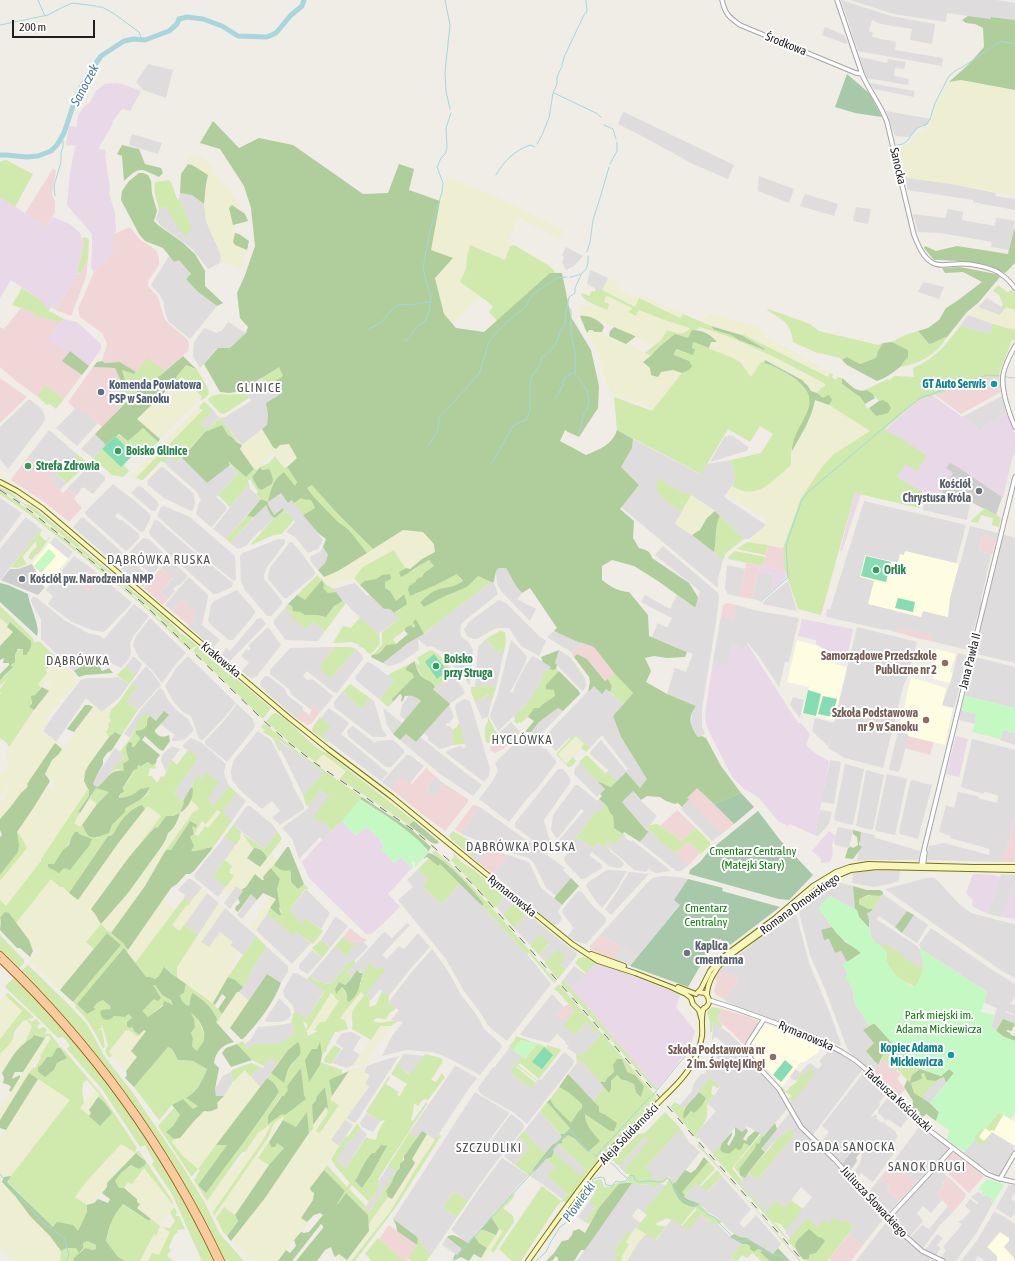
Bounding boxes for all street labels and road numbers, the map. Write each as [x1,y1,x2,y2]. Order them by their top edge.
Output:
street label: Środkowa [763,29,809,59]
street label: Sanocka [887,146,909,186]
street label: Jana Pawła II [956,631,984,691]
street label: Krakowska [198,639,244,681]
street label: Romana Dmowskiego [757,870,843,938]
street label: Rymanowska [485,872,539,920]
street label: Rymanowska [776,1018,836,1054]
street label: Tadeusza Kościuszki [861,1065,935,1135]
street label: Aleja Solidarności [596,1101,662,1167]
street label: Juliusza Słowackiego [838,1164,910,1240]

